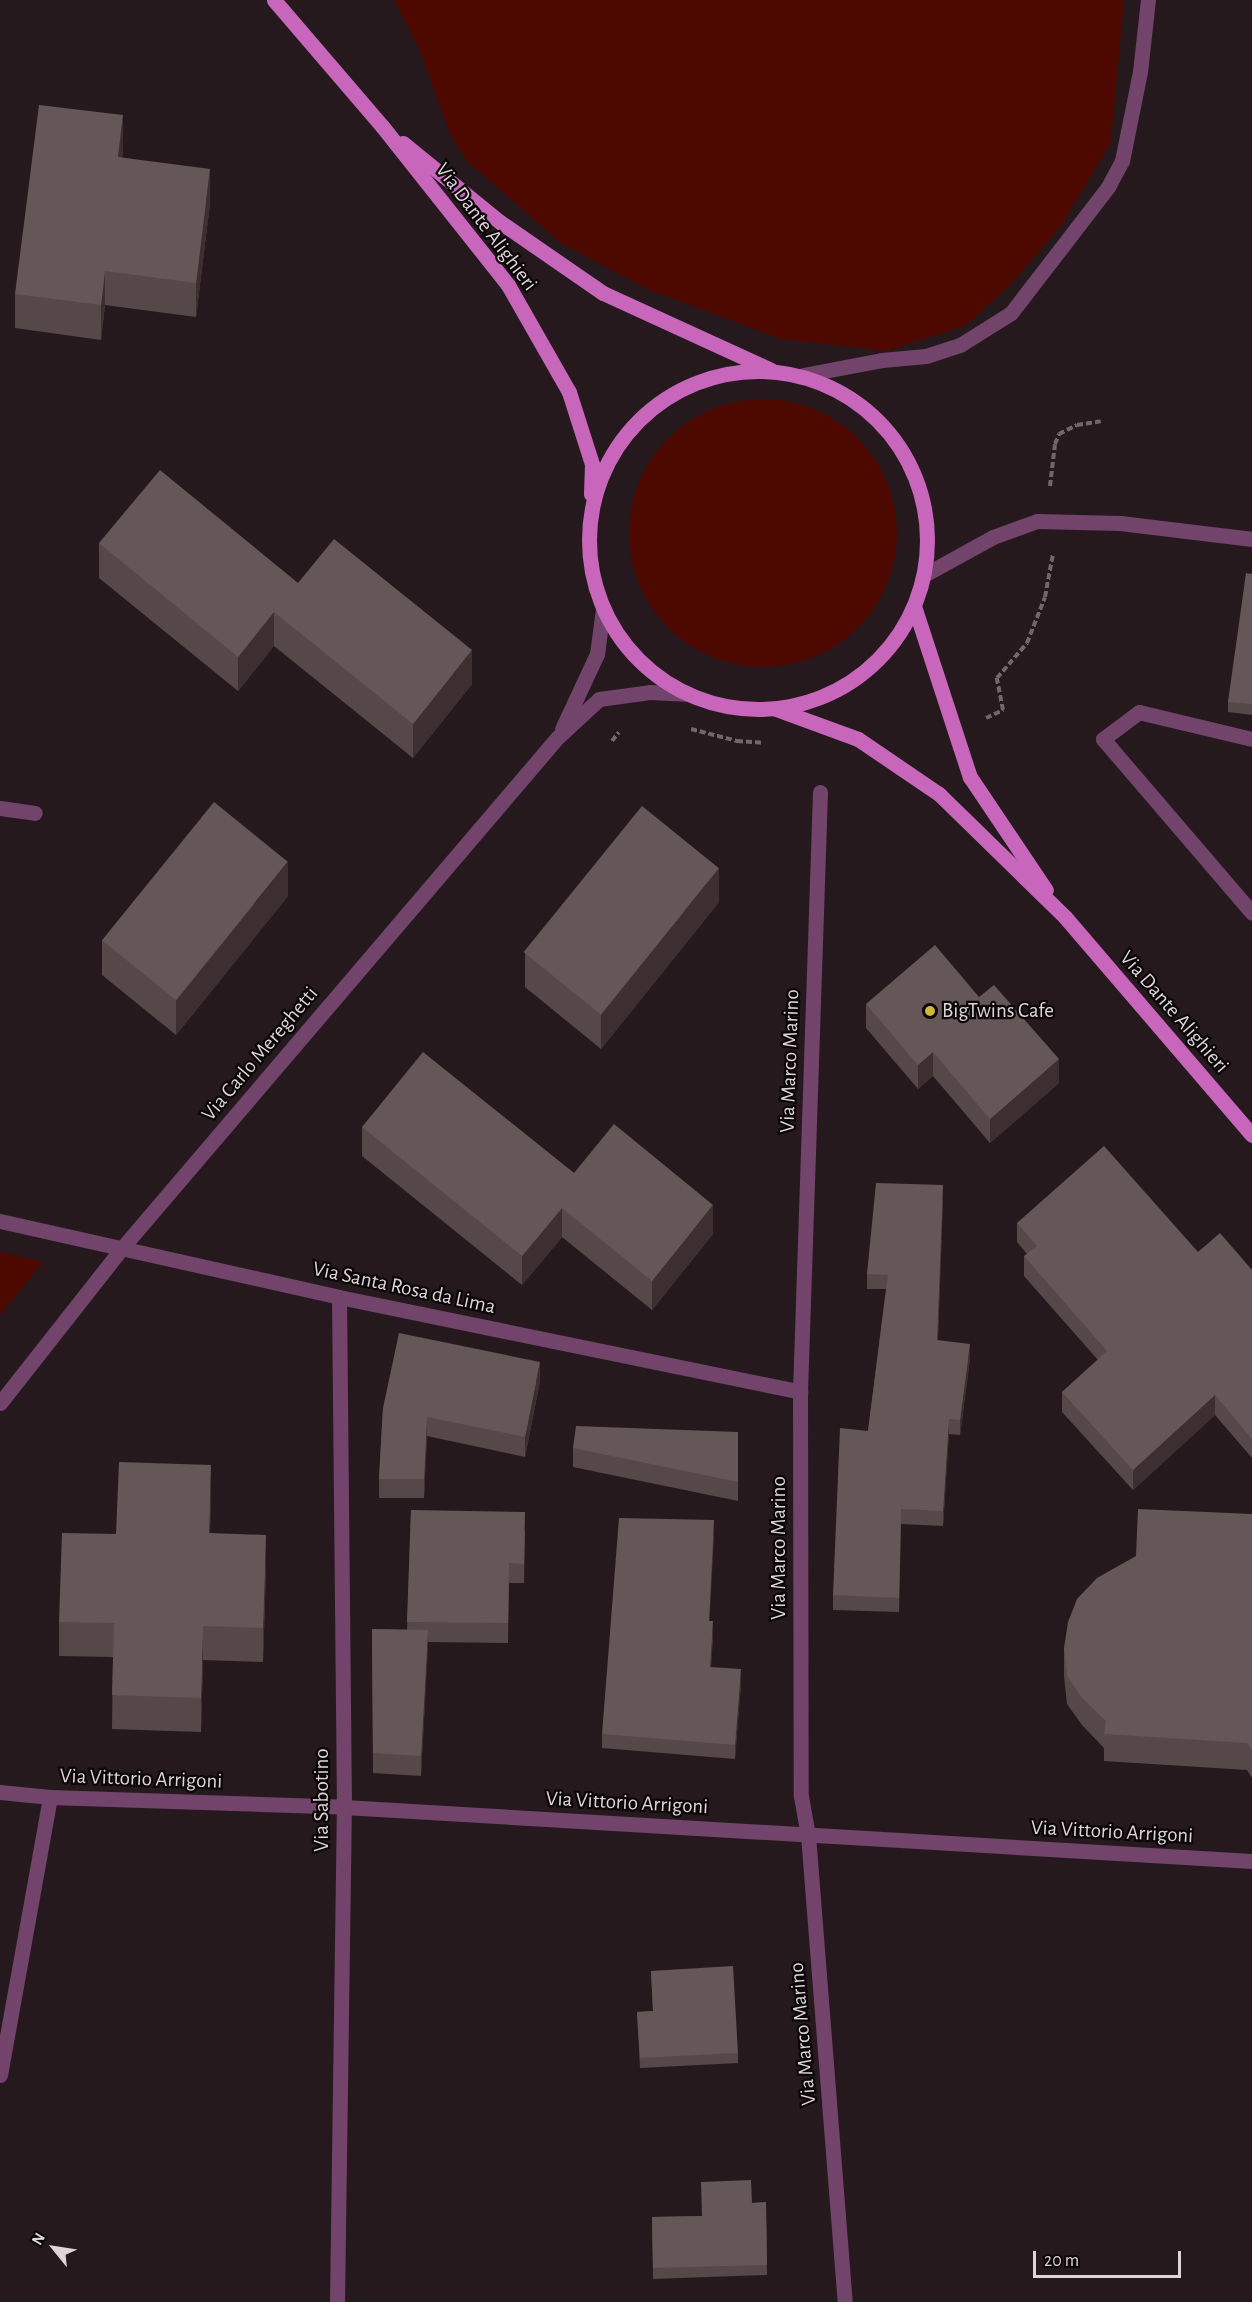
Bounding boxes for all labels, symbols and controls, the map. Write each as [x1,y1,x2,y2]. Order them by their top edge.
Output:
street label: Via Dante Alighieri [430,158,542,296]
street label: Via Dante Alighieri [1114,946,1234,1078]
street label: Via Carlo Mereghetti [196,982,324,1126]
street label: Via Marco Marino [775,989,805,1133]
place label: BigTwins Cafe [942,998,1054,1024]
marker: BigTwins Cafe [923,1004,937,1018]
street label: Via Santa Rosa da Lima [310,1256,498,1320]
street label: Via Marco Marino [766,1476,792,1620]
street label: Via Sabotino [309,1748,335,1852]
street label: Via Vittorio Arrigoni [59,1764,223,1794]
street label: Via Vittorio Arrigoni [545,1786,709,1820]
street label: Via Vittorio Arrigoni [1030,1815,1194,1849]
street label: Via Marco Marino [784,1961,822,2107]
north arrow [24,2218,84,2278]
text: N [29,2230,48,2248]
scale bar [1036,2239,1184,2277]
text: 20 m [1044,2252,1079,2270]

